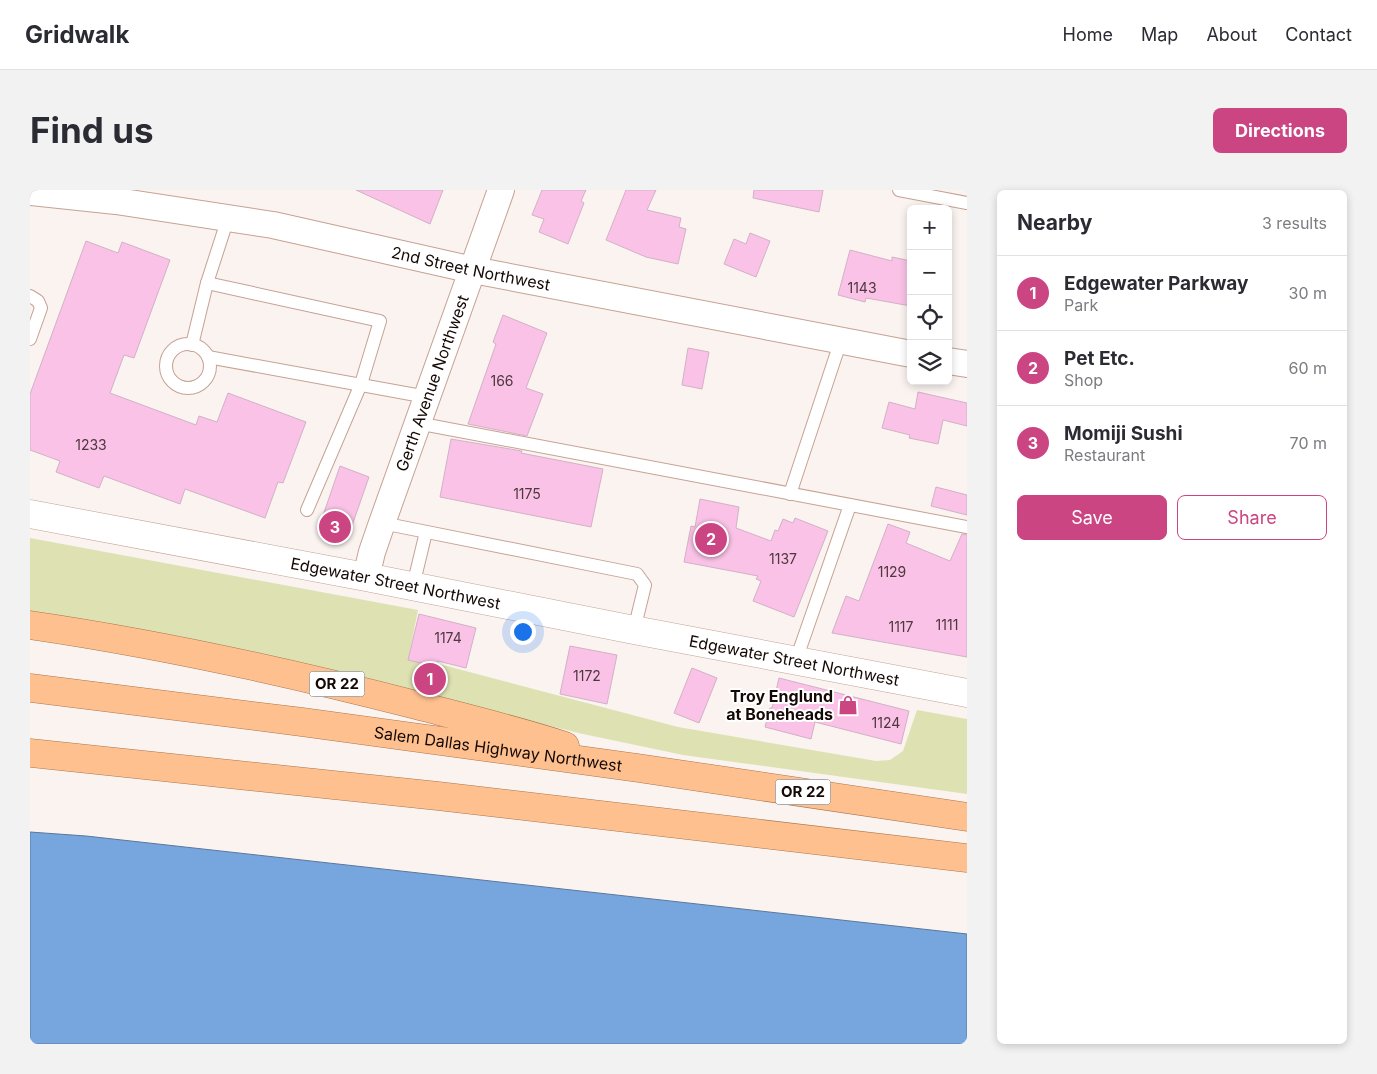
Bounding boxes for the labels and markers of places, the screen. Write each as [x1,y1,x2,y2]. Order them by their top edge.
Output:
pin: 3 [319,508,351,546]
pin: 2 [695,520,727,558]
pin: 1 [414,660,446,698]
place label: Troy Englund at Boneheads [726,686,833,724]
shop icon: Troy Englund at Boneheads [837,694,859,716]

